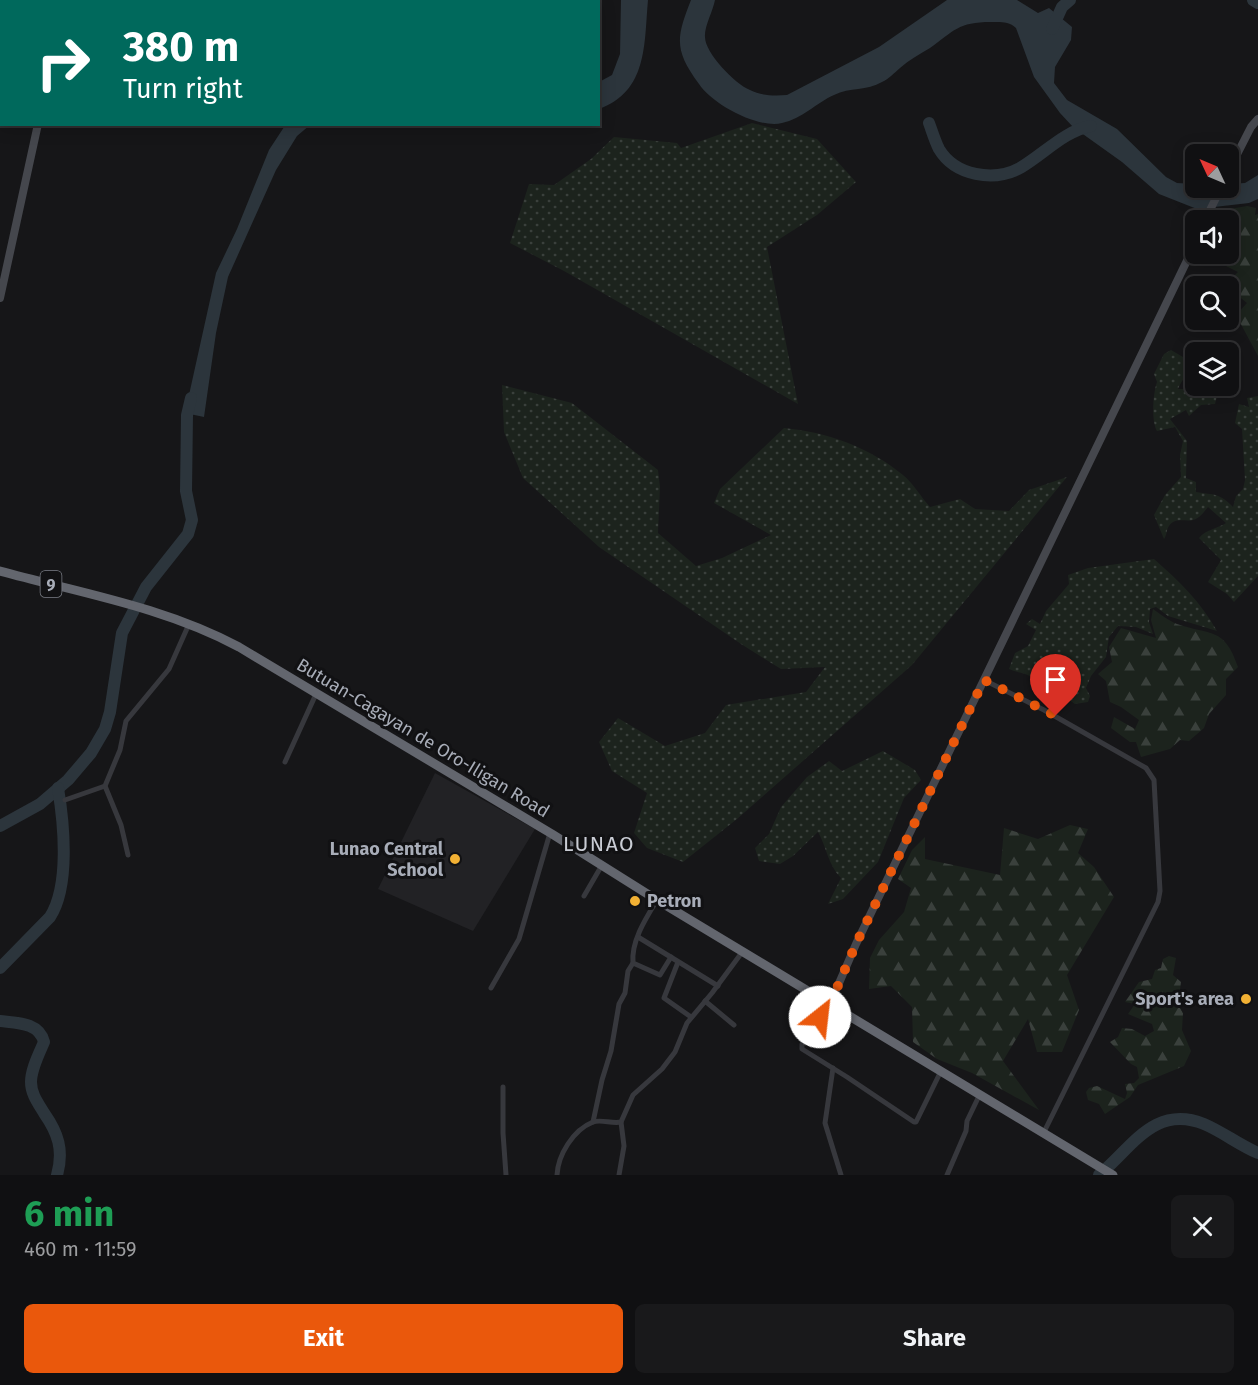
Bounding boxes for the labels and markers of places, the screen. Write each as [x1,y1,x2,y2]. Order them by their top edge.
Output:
pin [1030,654,1081,716]
place label: Lunao Central School [330,838,444,881]
marker: Lunao Central School [448,852,462,866]
place label: Petron [647,890,702,912]
marker: Petron [628,894,642,908]
place label: Sport's area [1135,988,1234,1010]
marker: Sport's area [1239,992,1253,1006]

